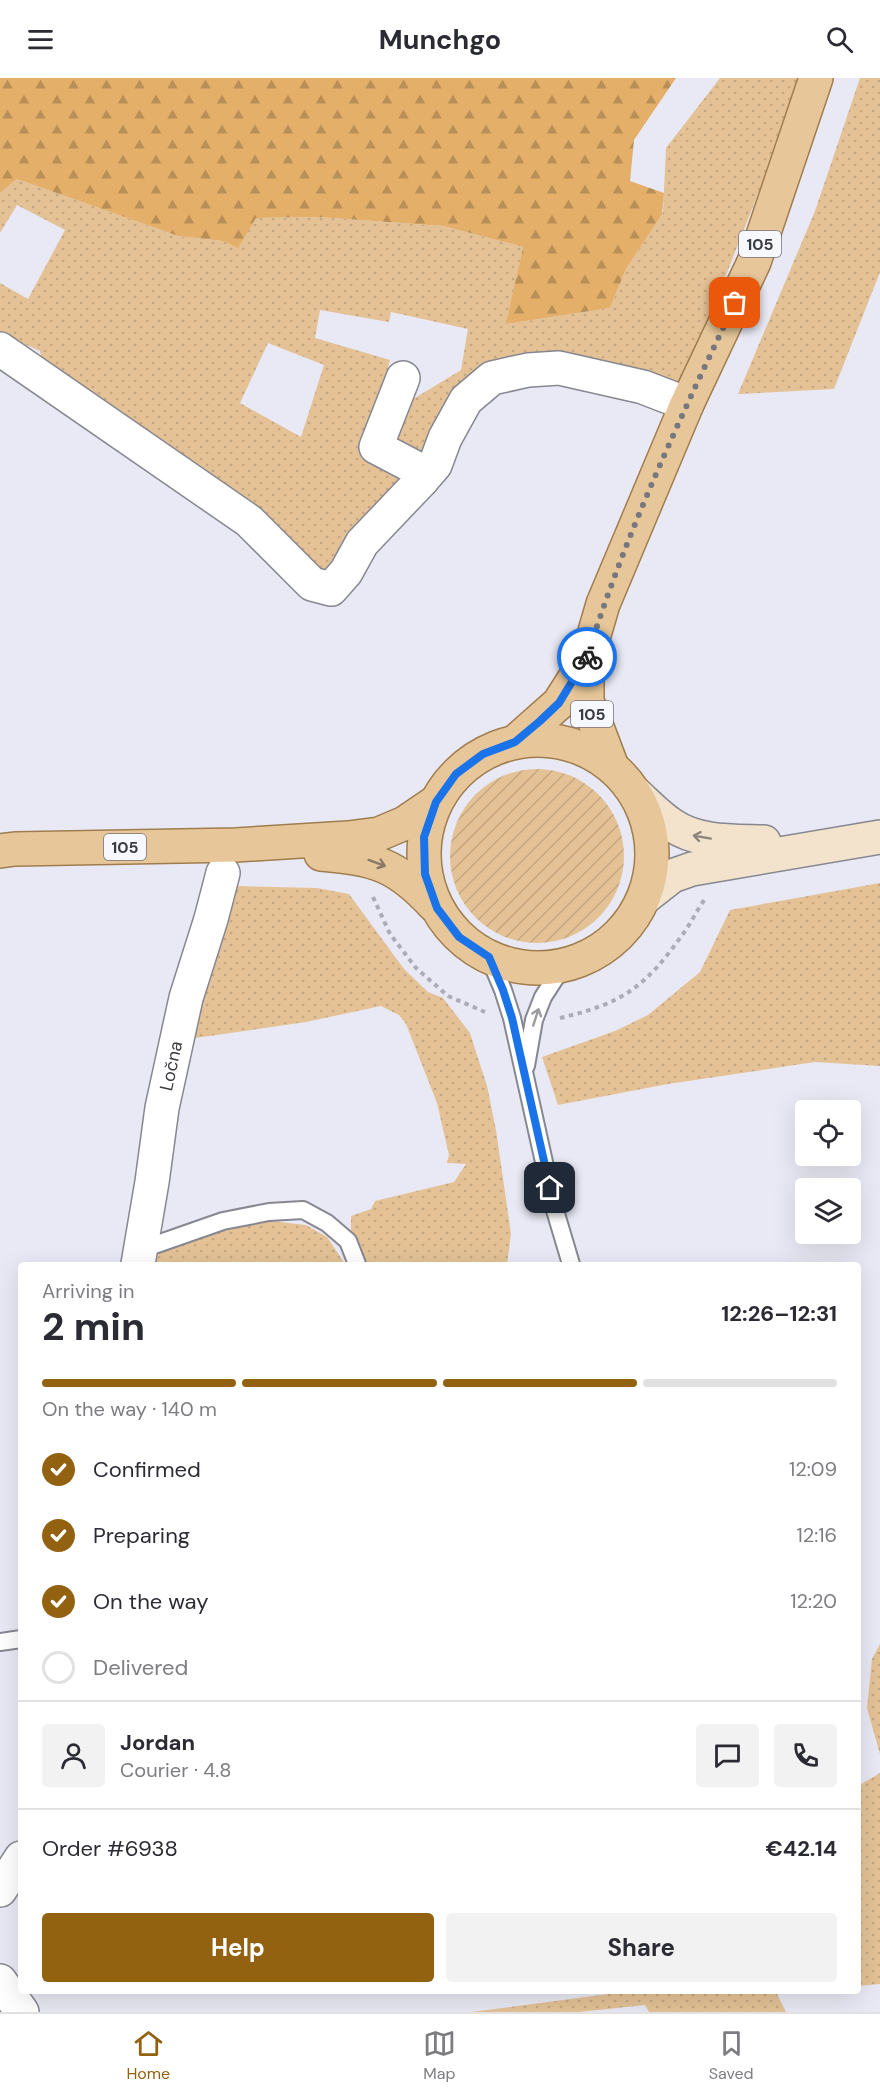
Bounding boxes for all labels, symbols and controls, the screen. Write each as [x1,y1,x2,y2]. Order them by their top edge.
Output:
text: Munchgo [379,22,501,57]
icon: menu [24,23,57,56]
icon: search [823,23,856,56]
road number: 105 [739,231,781,257]
pin [709,277,760,328]
icon: bag [718,286,751,319]
courier [557,627,617,687]
icon: bike [571,641,604,674]
road number: 105 [571,701,613,727]
one-way arrow [692,831,712,842]
road number: 105 [104,834,146,860]
one-way arrow [367,859,386,870]
one-way arrow [531,1008,542,1027]
street label: Ločna [154,1039,188,1093]
map controls [795,1100,861,1244]
button: locate [795,1100,861,1166]
pin [524,1162,575,1213]
icon: home [533,1171,566,1204]
button: layers [795,1178,861,1244]
text: Arriving in [42,1278,134,1304]
text: 12:26–12:31 [721,1299,837,1328]
text: 2 min [42,1301,145,1352]
text: On the way · 140 m [42,1396,217,1422]
icon: check [42,1453,75,1486]
text: Confirmed [93,1455,201,1484]
text: 12:09 [789,1456,837,1482]
icon: check [42,1519,75,1552]
text: Preparing [93,1521,190,1550]
text: 12:16 [796,1522,837,1548]
icon: check [42,1585,75,1618]
text: On the way [93,1587,208,1616]
text: 12:20 [790,1588,837,1614]
text: Delivered [93,1653,188,1682]
button: person [42,1724,105,1787]
button: chat [696,1724,759,1787]
button: phone [774,1724,837,1787]
text: Jordan [120,1728,195,1757]
text: Courier · 4.8 [120,1757,231,1783]
text: Order #6938 [42,1834,178,1863]
text: €42.14 [765,1834,837,1863]
button: Help [42,1913,434,1982]
button: Share [446,1913,837,1982]
tab: Home [126,2027,170,2084]
tab: Map [423,2027,456,2084]
tab: Saved [709,2027,754,2084]

